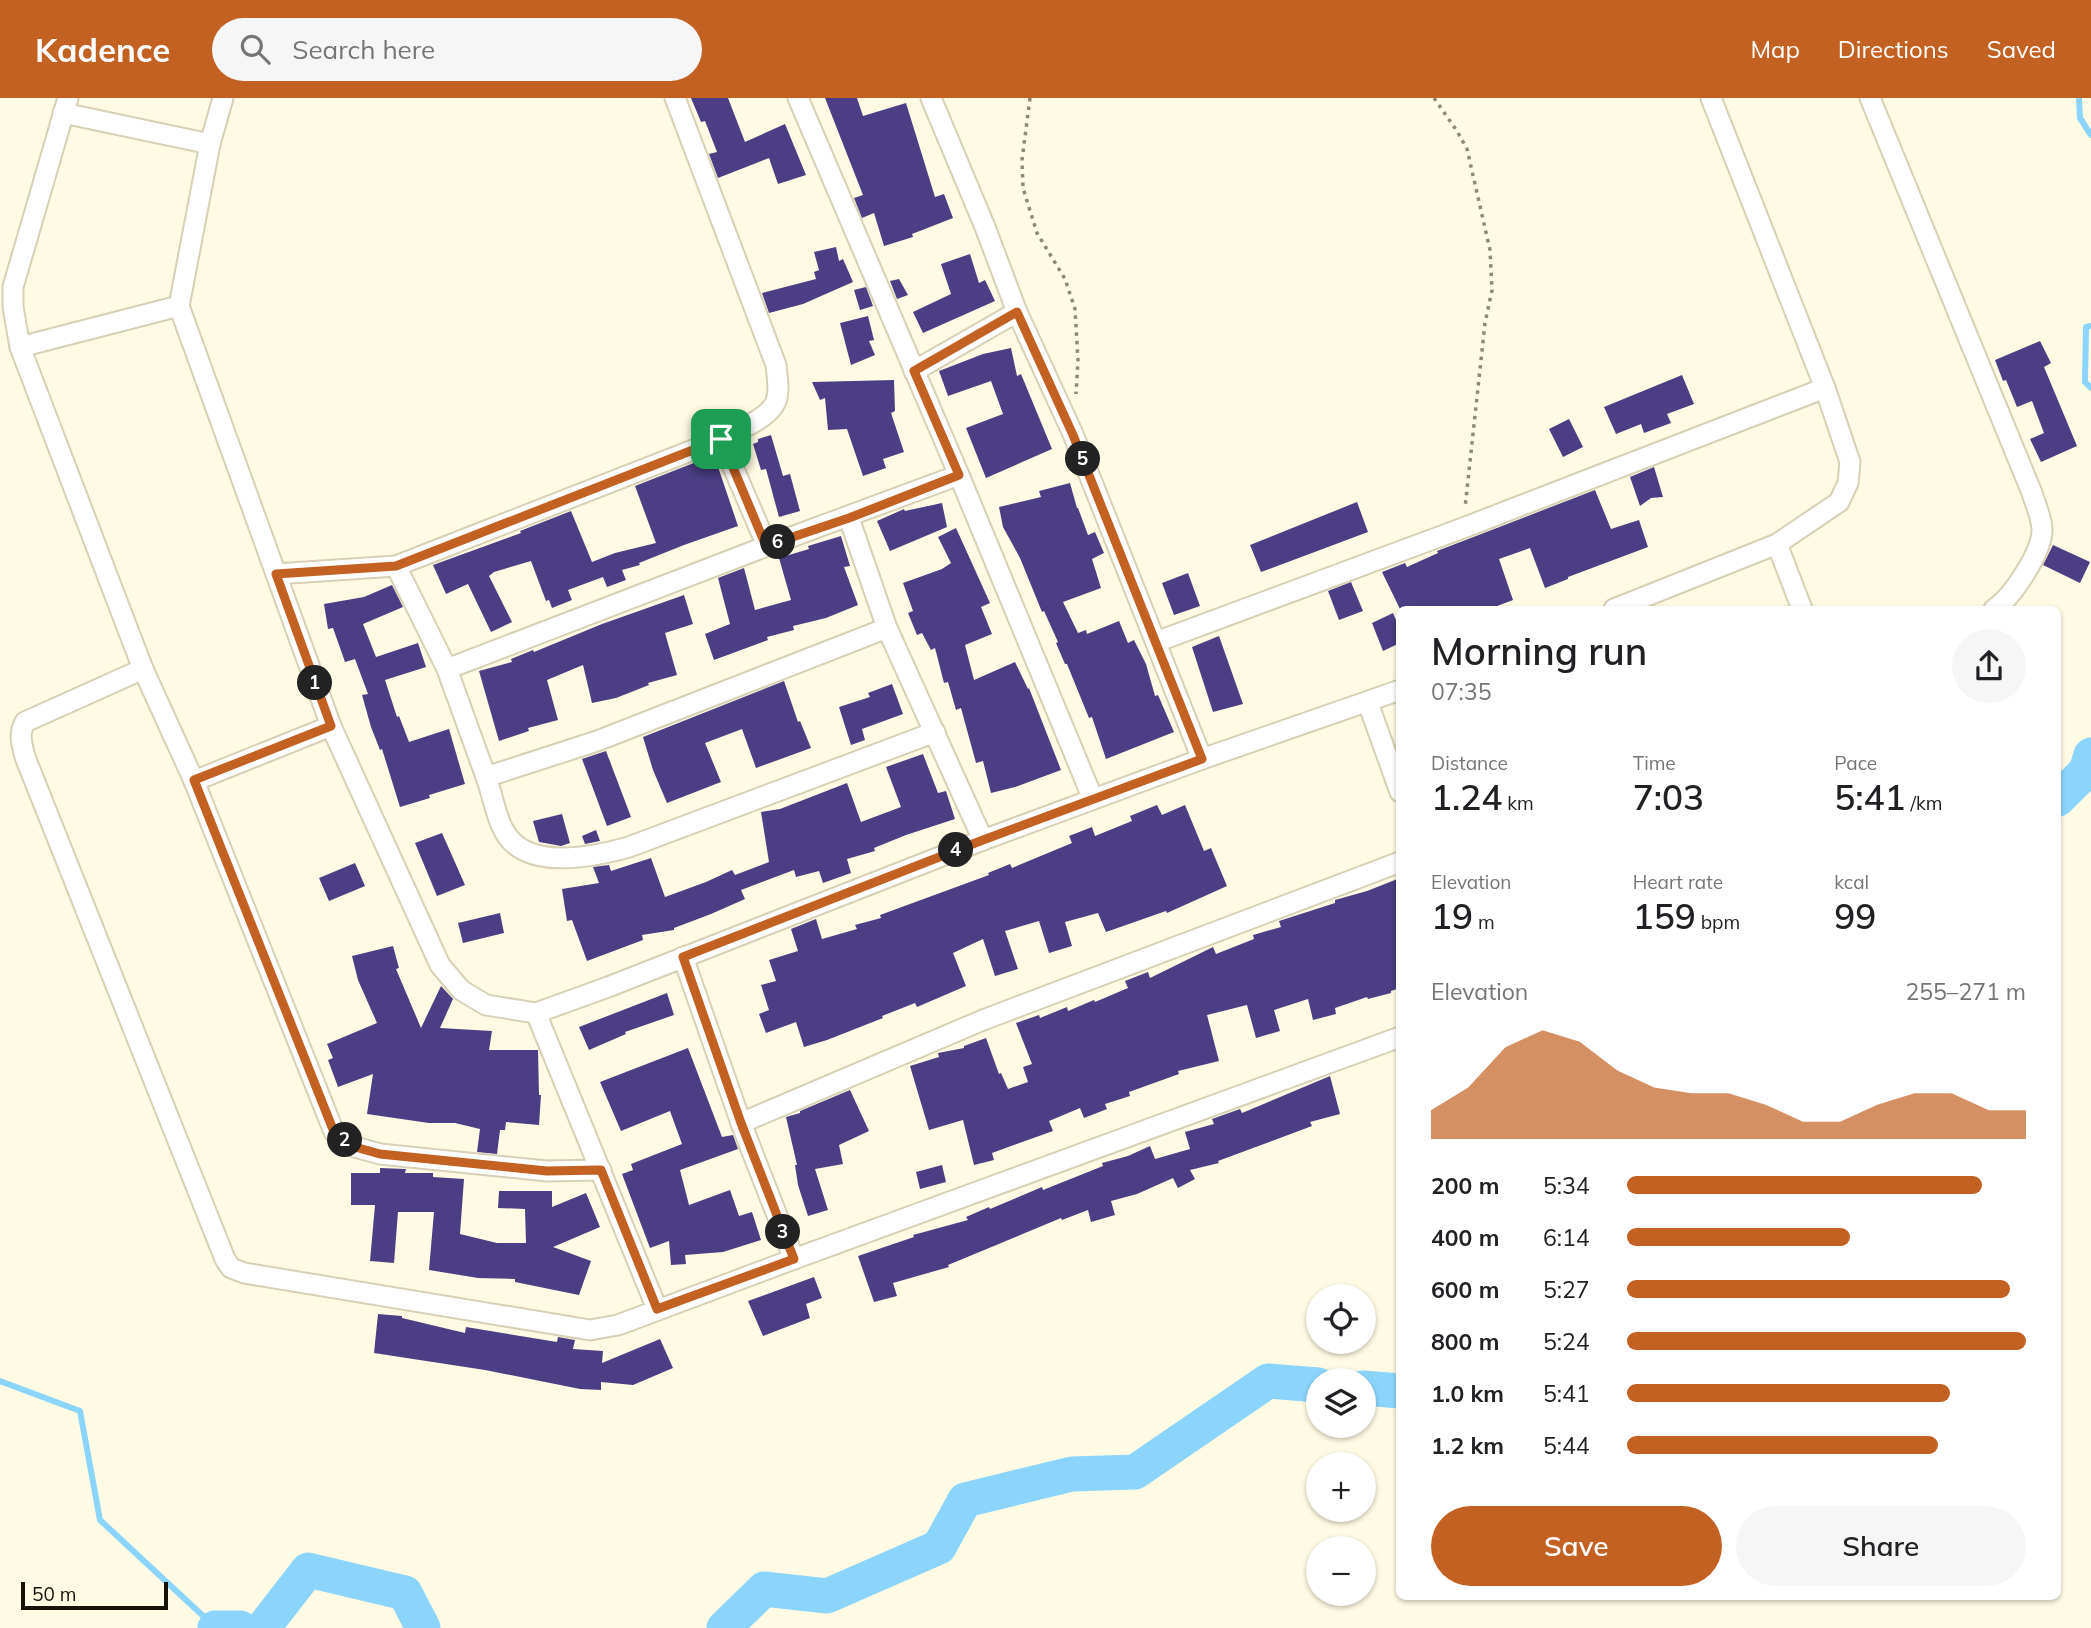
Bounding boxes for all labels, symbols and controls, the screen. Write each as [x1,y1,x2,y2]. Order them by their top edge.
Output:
search box [212,18,702,81]
text: Kadence [35,29,170,70]
icon: search [236,30,274,68]
text: Search here [292,33,435,66]
text: Map [1750,34,1800,64]
text: Directions [1838,34,1949,64]
text: Saved [1987,34,2056,64]
pin [691,409,751,469]
icon: arrive [702,420,740,458]
pin: 5 [1066,442,1100,476]
text: 5 [1077,446,1088,470]
pin: 6 [760,524,796,560]
text: 6 [772,529,783,553]
text: Morning run [1431,627,1647,675]
button: share [1952,629,2026,703]
pin: 1 [298,666,332,700]
text: 1 [309,670,320,694]
text: 07:35 [1431,677,1491,706]
text: Distance [1431,751,1508,775]
text: Time [1633,751,1676,775]
text: Pace [1834,751,1877,775]
text: 1.24 [1431,775,1502,819]
text: 7:03 [1633,775,1704,819]
text: 5:41 [1834,775,1906,819]
text: km [1502,791,1534,815]
text: /km [1906,791,1942,815]
pin: 4 [939,832,974,868]
text: 4 [950,837,961,861]
text: Elevation [1431,870,1511,894]
text: Heart rate [1633,870,1723,894]
text: kcal [1834,870,1869,894]
text: 19 [1431,894,1473,938]
text: 159 [1633,894,1696,938]
text: 99 [1834,894,1876,938]
text: m [1473,910,1495,934]
text: bpm [1696,910,1740,934]
text: Elevation [1431,977,1528,1006]
text: 255–271 m [1905,977,2026,1006]
pin: 2 [328,1122,362,1158]
text: 2 [339,1127,350,1151]
text: 200 m [1431,1171,1499,1200]
text: 5:34 [1543,1171,1590,1200]
pin: 3 [766,1214,800,1250]
text: 3 [777,1219,788,1243]
text: 400 m [1431,1223,1499,1252]
text: 6:14 [1543,1223,1590,1252]
text: 600 m [1431,1275,1499,1304]
text: 5:27 [1543,1275,1590,1304]
map controls [1306,1284,1376,1606]
button: locate [1306,1284,1376,1354]
text: 800 m [1431,1327,1499,1356]
text: 5:24 [1543,1327,1590,1356]
button: layers [1306,1368,1376,1438]
text: 1.0 km [1431,1379,1504,1408]
text: 5:41 [1543,1379,1590,1408]
text: 1.2 km [1431,1431,1504,1460]
text: 5:44 [1543,1431,1590,1460]
button: + [1306,1452,1376,1522]
button: Save [1431,1506,1722,1586]
button: Share [1736,1506,2026,1586]
button: − [1306,1536,1376,1606]
scale bar [21,1579,168,1611]
text: 50 m [32,1582,76,1606]

